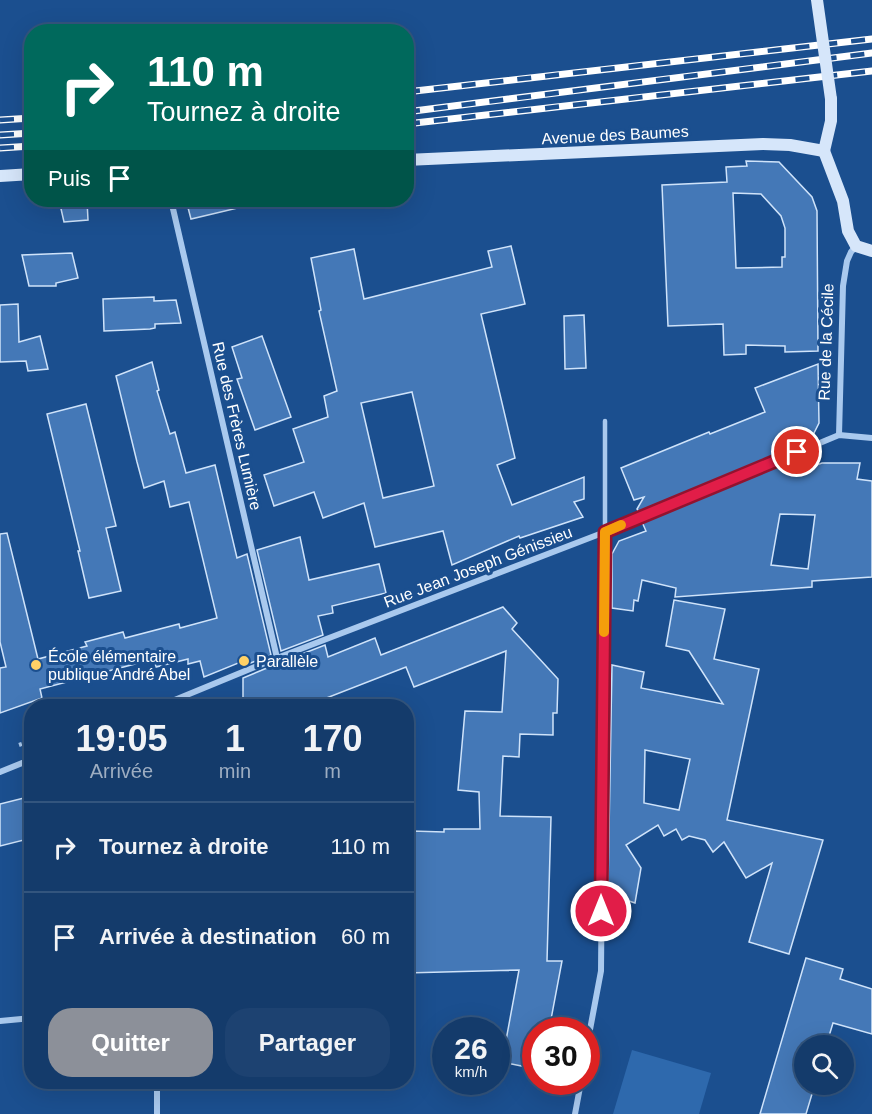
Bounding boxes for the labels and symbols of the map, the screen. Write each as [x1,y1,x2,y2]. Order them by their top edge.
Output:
street label: Avenue des Baumes [541,123,689,147]
street label: Rue de la Cécile [815,283,837,401]
street label: Rue des Frères Lumière [209,340,265,512]
pin [771,426,822,477]
street label: Rue Jean Joseph Génissieu [382,523,574,611]
place label: École élémentaire publique André Abel [48,647,190,683]
place label: Parallèle [256,653,318,670]
marker: Parallèle [237,654,251,668]
marker: École élémentaire publique André Abel [29,658,43,672]
position arrow [569,879,633,943]
speed limit sign: 30 [522,1017,600,1095]

